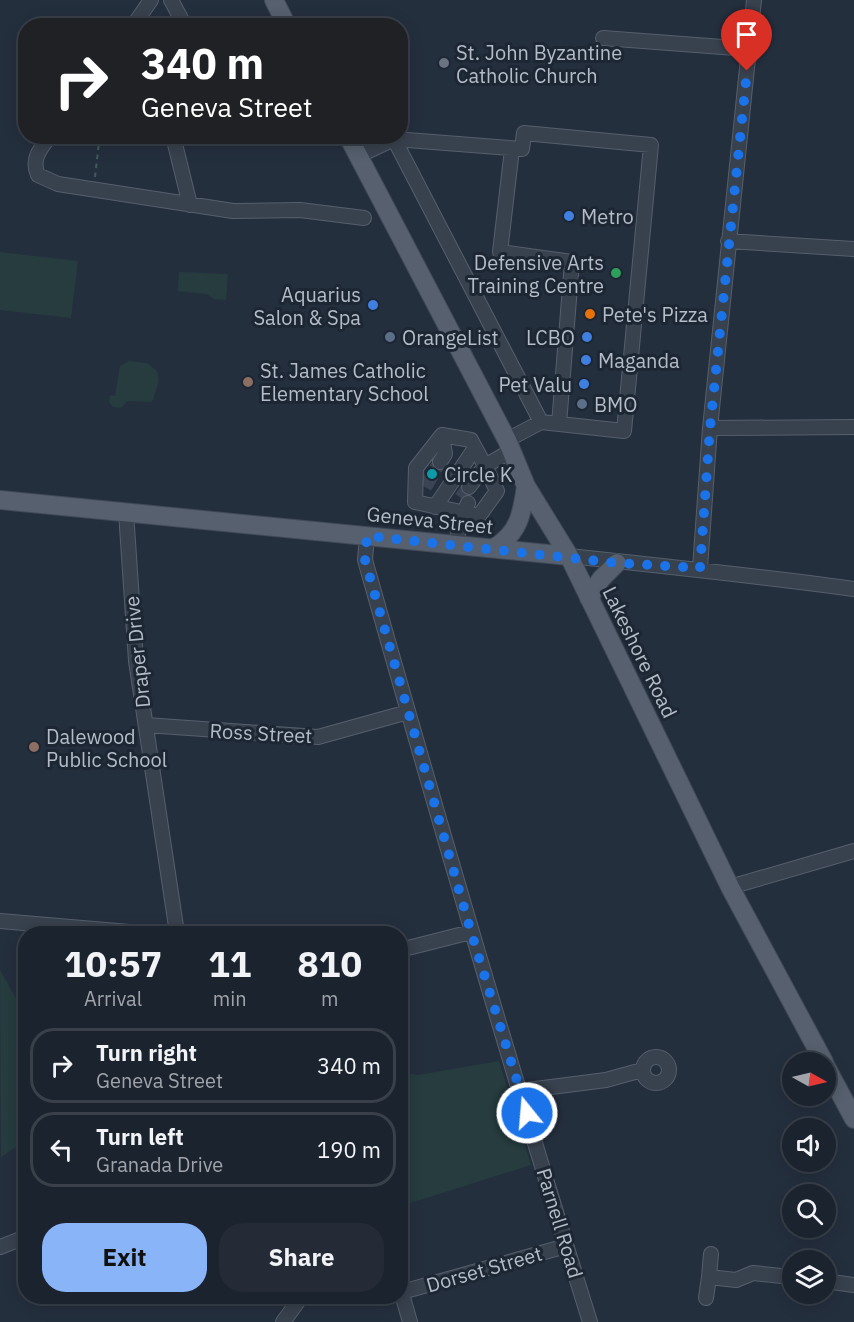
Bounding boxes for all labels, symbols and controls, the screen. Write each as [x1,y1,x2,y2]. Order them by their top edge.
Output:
pin [721,9,772,71]
icon: arrive [730,18,763,51]
text: 340 m [141,36,264,91]
place label: St. John Byzantine Catholic Church [456,39,622,89]
icon: right [42,42,120,120]
marker: St. John Byzantine Catholic Church [437,56,451,70]
text: Geneva Street [141,89,312,124]
place label: Metro [581,203,634,230]
marker: Metro [562,209,576,223]
place label: Defensive Arts Training Centre [468,249,604,299]
marker: Defensive Arts Training Centre [609,266,623,280]
place label: Aquarius Salon & Spa [253,281,361,331]
marker: Aquarius Salon & Spa [366,298,380,312]
place label: Pete's Pizza [602,301,708,328]
marker: Pete's Pizza [583,307,597,321]
place label: OrangeList [402,324,499,351]
place label: LCBO [526,324,575,351]
marker: OrangeList [383,330,397,344]
marker: LCBO [580,330,594,344]
place label: Maganda [598,347,680,374]
marker: Maganda [579,353,593,367]
place label: St. James Catholic Elementary School [260,357,429,407]
place label: Pet Valu [499,371,572,398]
marker: St. James Catholic Elementary School [241,375,255,389]
marker: Pet Valu [577,377,591,391]
place label: BMO [594,391,637,418]
marker: BMO [575,397,589,411]
place label: Circle K [444,461,513,488]
marker: Circle K [425,467,439,481]
street label: Geneva Street [365,500,495,540]
street label: Lakeshore Road [597,582,683,722]
street label: Draper Drive [118,595,156,709]
street label: Ross Street [209,717,313,749]
place label: Dalewood Public School [46,723,167,773]
marker: Dalewood Public School [27,740,41,754]
text: 10:57 [64,940,162,987]
text: 11 [208,940,251,987]
text: 810 [297,940,362,987]
text: Arrival [84,985,142,1012]
text: min [213,985,247,1012]
text: m [321,985,338,1012]
text: Turn right [96,1038,197,1067]
icon: right [45,1049,78,1082]
text: 340 m [317,1051,381,1080]
north arrow [782,1052,836,1106]
map controls [782,1052,836,1304]
text: Geneva Street [96,1067,223,1094]
position arrow [495,1081,559,1145]
button: sound [782,1118,836,1172]
text: Turn left [96,1122,184,1151]
icon: left [45,1133,78,1166]
text: 190 m [317,1135,381,1164]
text: Granada Drive [96,1151,223,1178]
street label: Parnell Road [530,1165,590,1281]
button: search [782,1184,836,1238]
button: Exit [42,1223,207,1292]
button: Share [219,1223,384,1292]
street label: Dorset Street [423,1240,545,1298]
button: layers [782,1250,836,1304]

